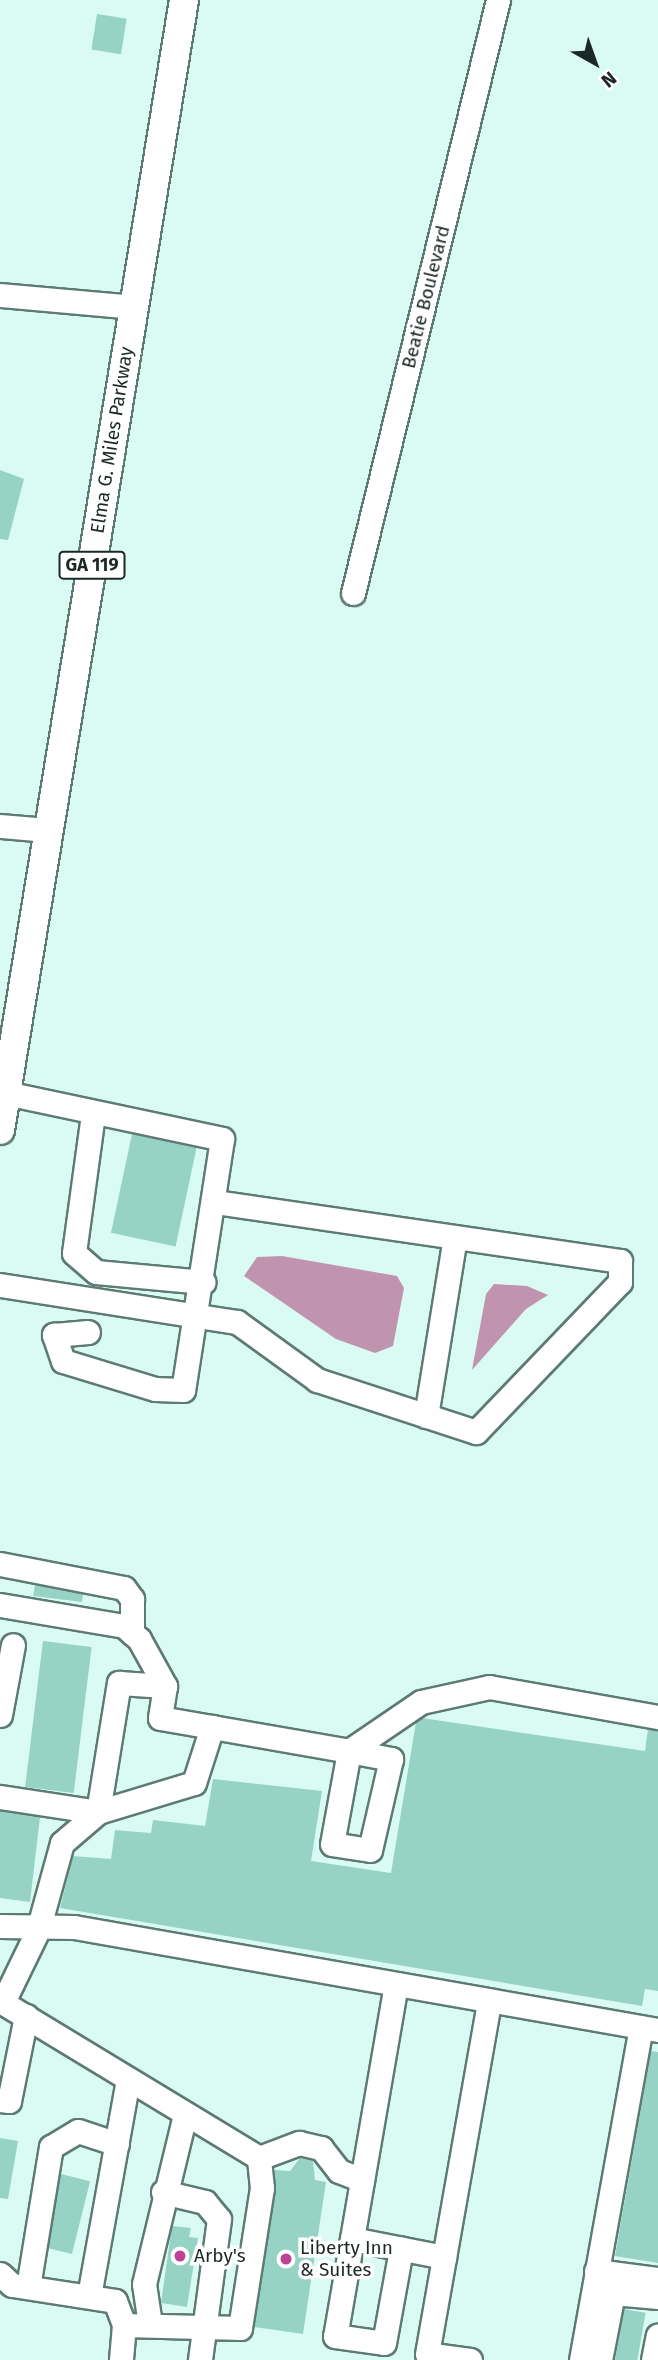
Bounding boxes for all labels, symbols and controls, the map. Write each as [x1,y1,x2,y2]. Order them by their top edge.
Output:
north arrow [560,28,630,98]
text: N [597,67,621,92]
street label: Beatie Boulevard [397,223,455,371]
street label: Elma G. Miles Parkway [86,345,138,535]
road number: GA 119 [57,550,127,580]
place label: Liberty Inn & Suites [300,2237,393,2281]
place label: Arby's [194,2245,246,2267]
marker: Arby's [172,2248,188,2264]
marker: Liberty Inn & Suites [278,2251,294,2267]

